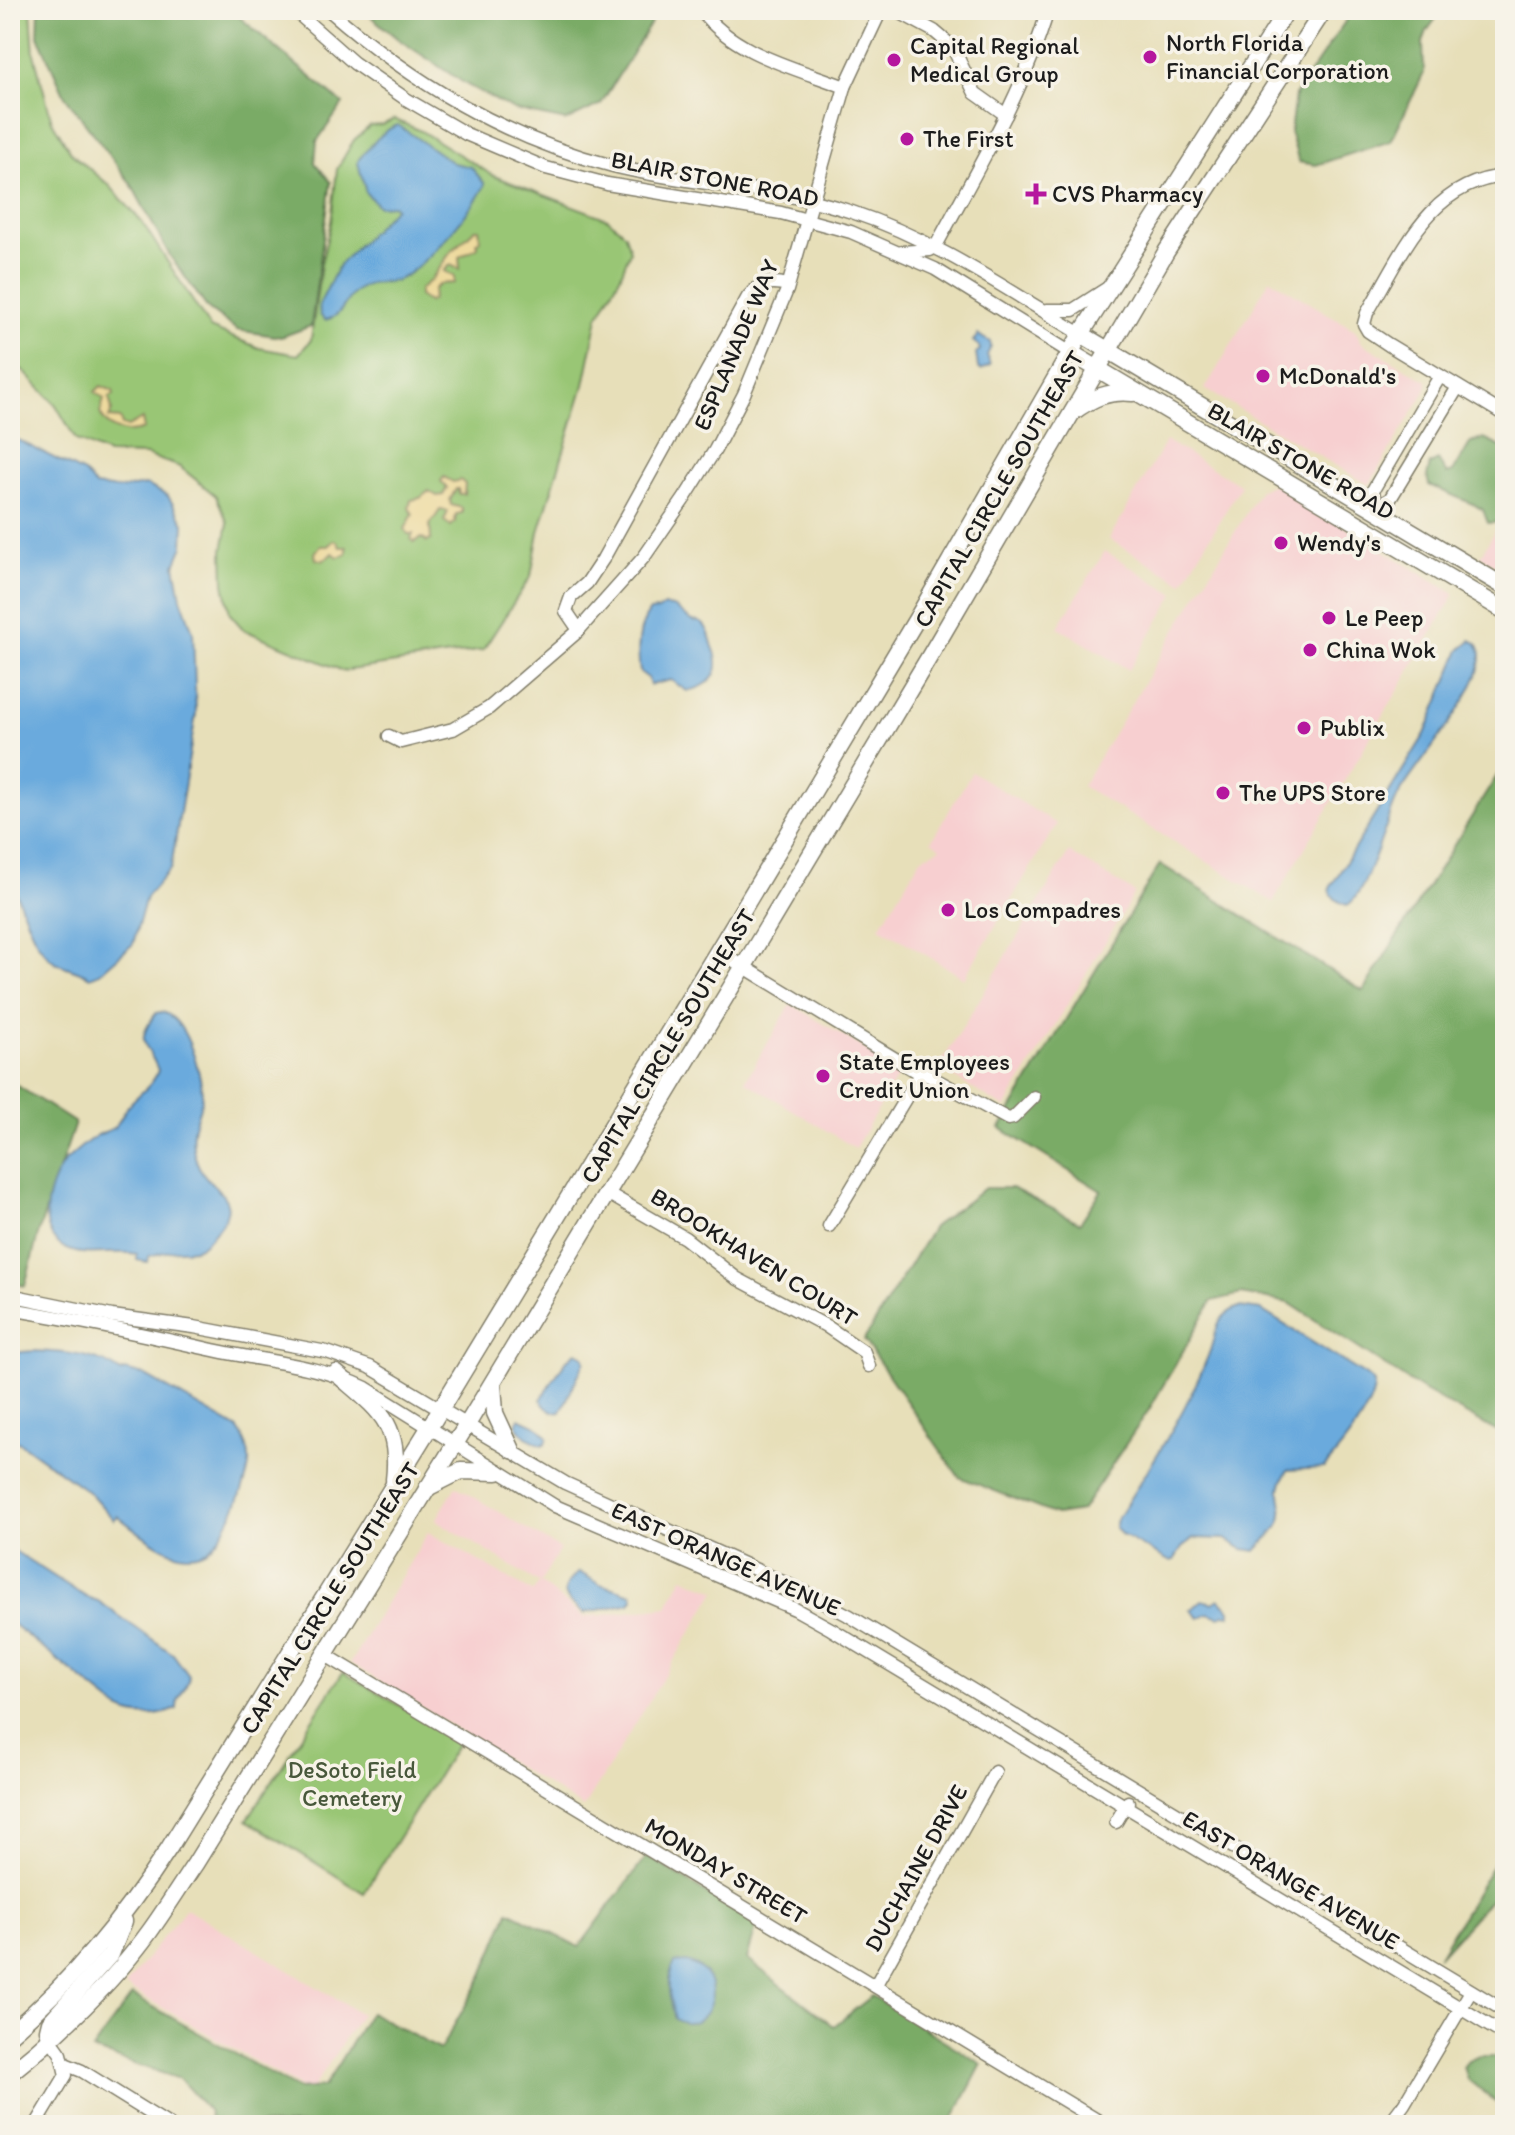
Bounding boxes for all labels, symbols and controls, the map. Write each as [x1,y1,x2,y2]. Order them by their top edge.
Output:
place label: North Florida Financial Corporation [1166,28,1390,85]
place label: Capital Regional Medical Group [910,31,1079,88]
marker: North Florida Financial Corporation [1141,48,1159,66]
marker: Capital Regional Medical Group [885,51,903,69]
place label: The First [923,124,1014,153]
marker: The First [898,130,916,148]
street label: BLAIR STONE ROAD [609,144,821,213]
place label: CVS Pharmacy [1052,179,1203,208]
marker: CVS Pharmacy [1027,185,1045,203]
street label: ESPLANADE WAY [686,255,785,435]
street label: CAPITAL CIRCLE SOUTHEAST [907,345,1090,632]
place label: McDonald's [1279,361,1396,390]
marker: McDonald's [1254,367,1272,385]
street label: BLAIR STONE ROAD [1203,395,1400,526]
place label: Wendy's [1297,528,1381,557]
marker: Wendy's [1272,534,1290,552]
place label: Le Peep [1345,603,1423,632]
marker: Le Peep [1320,609,1338,627]
place label: China Wok [1326,635,1436,664]
marker: China Wok [1301,641,1319,659]
place label: Publix [1320,713,1384,742]
marker: Publix [1295,719,1313,737]
place label: The UPS Store [1239,778,1386,807]
marker: The UPS Store [1214,784,1232,802]
place label: Los Compadres [964,895,1121,924]
marker: Los Compadres [939,901,957,919]
street label: CAPITAL CIRCLE SOUTHEAST [574,903,761,1188]
place label: State Employees Credit Union [839,1047,1010,1104]
marker: State Employees Credit Union [814,1067,832,1085]
street label: BROOKHAVEN COURT [645,1181,863,1332]
street label: CAPITAL CIRCLE SOUTHEAST [234,1456,426,1739]
street label: EAST ORANGE AVENUE [607,1495,845,1622]
park label: DeSoto Field Cemetery [287,1755,417,1812]
street label: DUCHAINE DRIVE [858,1779,973,1956]
street label: EAST ORANGE AVENUE [1177,1803,1405,1956]
street label: MONDAY STREET [640,1811,813,1931]

